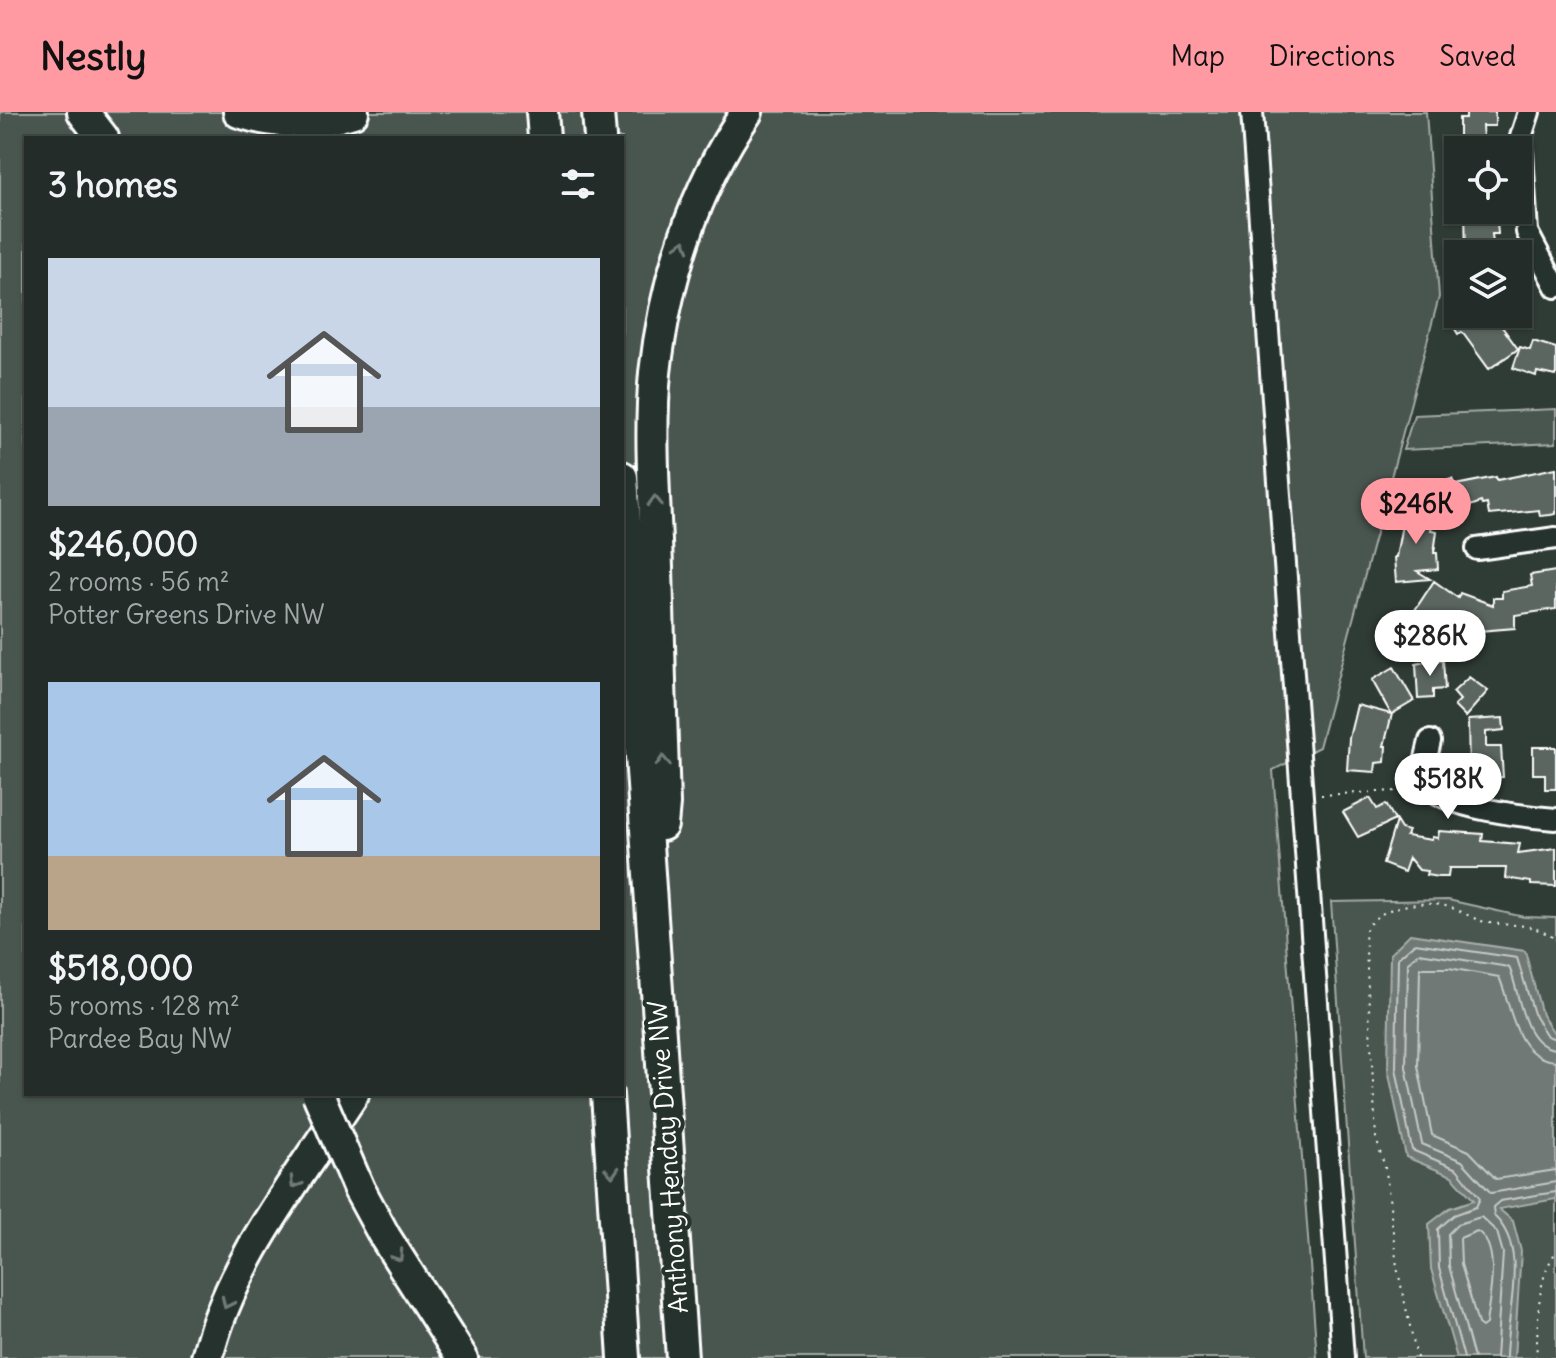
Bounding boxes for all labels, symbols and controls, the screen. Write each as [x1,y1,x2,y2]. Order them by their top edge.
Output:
text: Nestly [40,33,147,80]
text: Map [1170,38,1225,74]
text: Directions [1269,38,1395,74]
text: Saved [1439,38,1516,74]
map controls [1444,136,1532,328]
button: locate [1444,136,1532,224]
icon: filters [556,162,600,206]
text: 3 homes [48,163,178,206]
one-way arrow [674,238,690,252]
button: layers [1444,240,1532,328]
icon: home [252,310,396,454]
pin: $246K [1360,478,1472,546]
text: $246K [1379,487,1453,520]
one-way arrow [646,494,663,507]
text: $246,000 [48,522,198,565]
text: 2 rooms · 56 m² [48,565,229,598]
text: Potter Greens Drive NW [48,598,325,631]
pin: $286K [1374,610,1486,678]
text: $286K [1393,619,1467,652]
icon: home [252,734,396,878]
pin: $518K [1392,753,1504,821]
one-way arrow [654,754,671,767]
text: $518K [1413,762,1483,795]
text: $518,000 [48,946,194,989]
text: 5 rooms · 128 m² [48,989,240,1022]
street label: Anthony Henday Drive NW [640,999,695,1315]
text: Pardee Bay NW [48,1022,232,1055]
one-way arrow [603,1166,620,1179]
one-way arrow [290,1174,305,1189]
one-way arrow [388,1248,403,1262]
one-way arrow [221,1295,236,1310]

